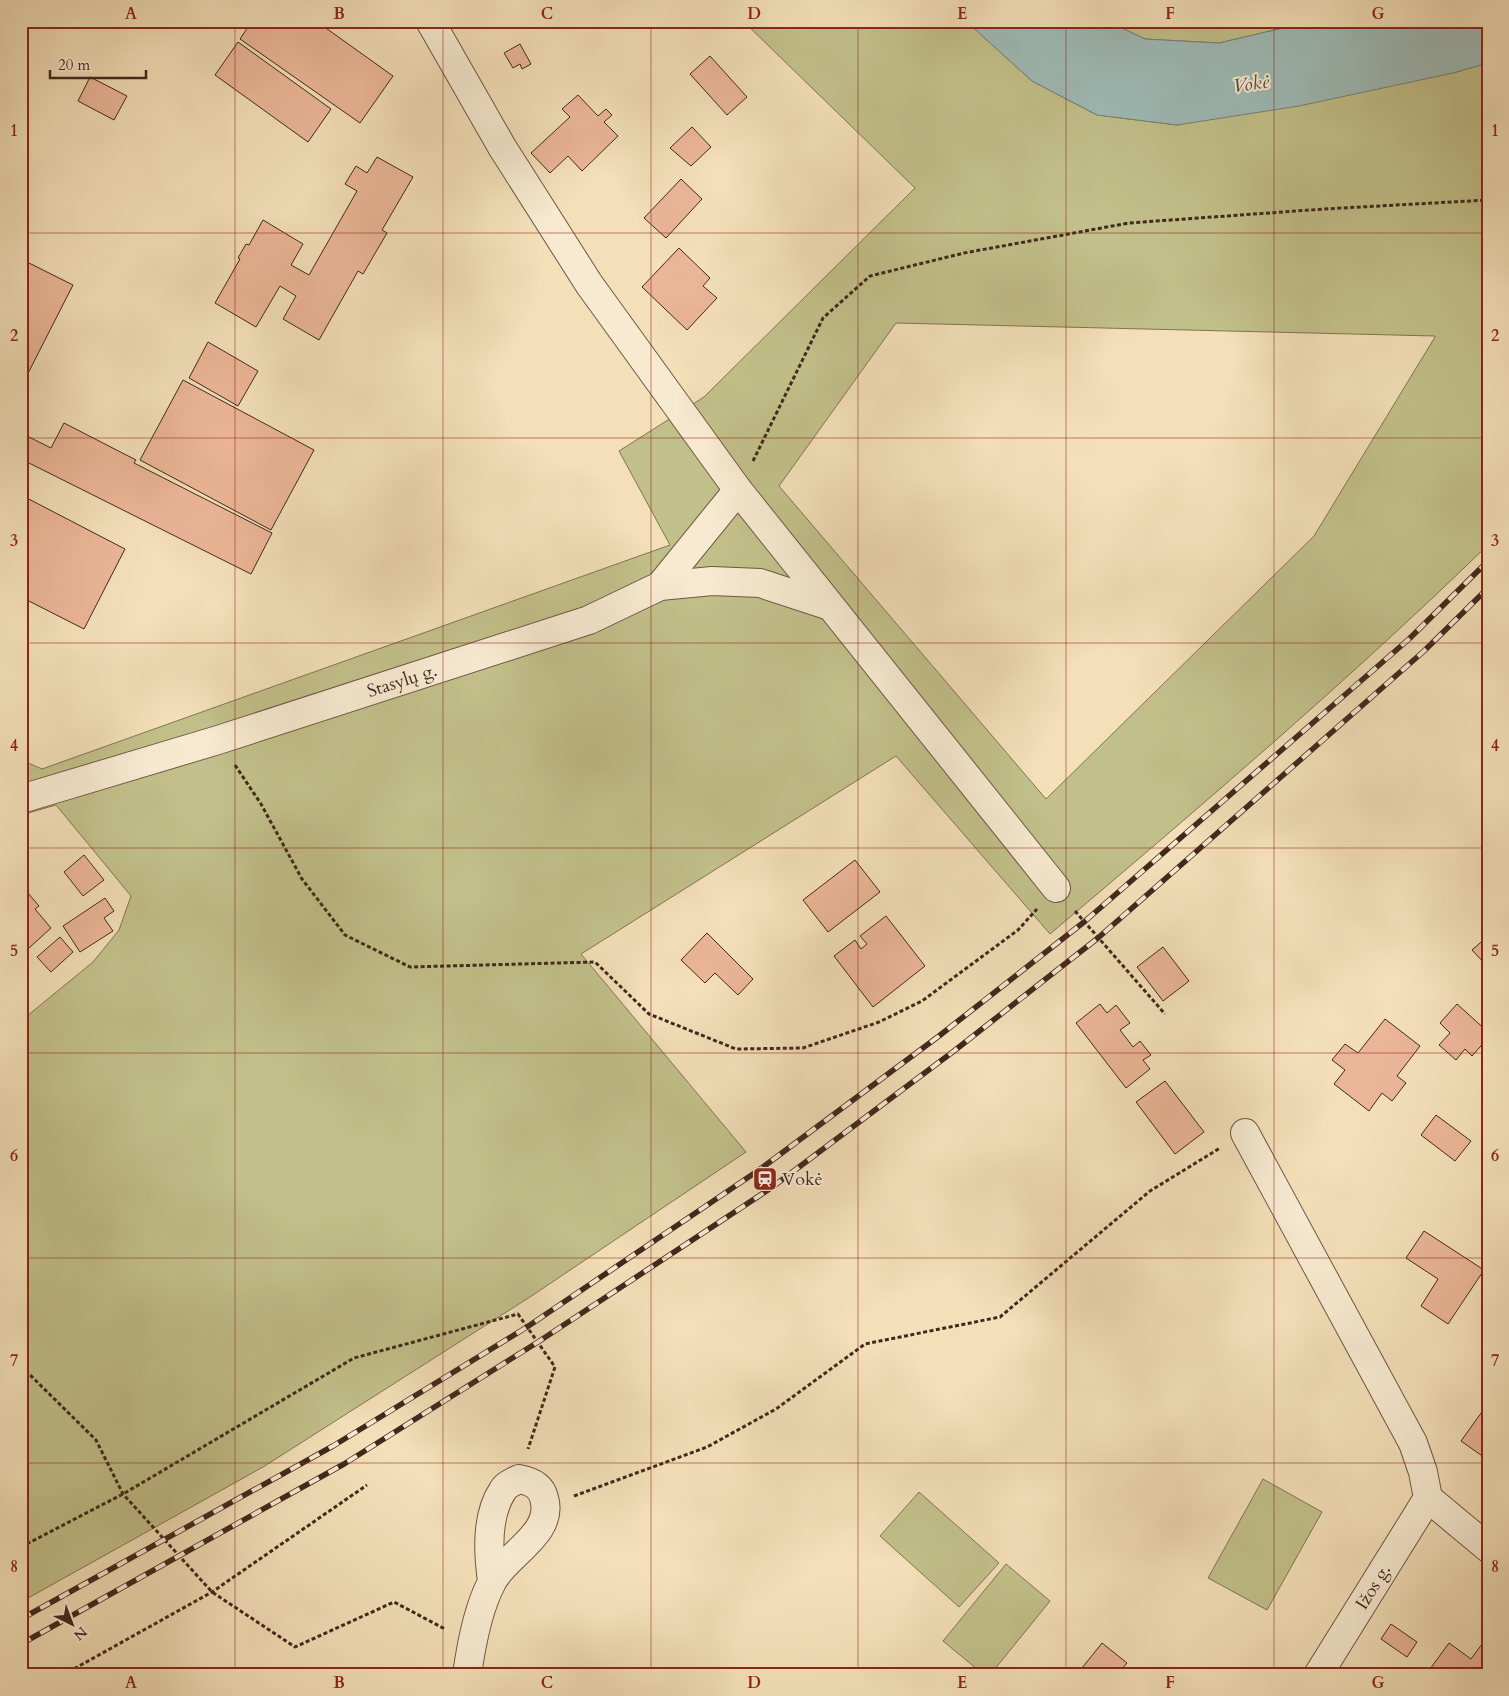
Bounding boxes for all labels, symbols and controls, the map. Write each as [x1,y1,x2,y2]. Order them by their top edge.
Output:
text: A [125,3,137,25]
text: B [333,3,345,25]
text: C [541,3,553,25]
text: D [747,3,761,25]
text: E [957,3,967,25]
text: F [1165,3,1175,25]
text: G [1371,3,1385,25]
scale bar [50,48,146,80]
text: 20 m [58,55,90,75]
water label: Vokė [1231,68,1272,99]
text: 1 [10,120,18,142]
text: 1 [1491,120,1499,142]
text: 2 [10,325,18,347]
text: 2 [1491,325,1499,347]
text: 3 [10,530,18,552]
text: 3 [1491,530,1499,552]
street label: Stasylų g. [364,658,440,704]
text: 4 [10,735,18,757]
text: 4 [1491,735,1499,757]
text: 5 [10,940,18,962]
text: 5 [1491,940,1499,962]
text: 6 [10,1145,18,1167]
text: 6 [1491,1145,1499,1167]
station icon: Vokė [752,1166,778,1192]
place label: Vokė [782,1167,823,1192]
text: 7 [10,1350,18,1372]
text: 7 [1491,1350,1499,1372]
text: 8 [10,1556,18,1578]
text: 8 [1491,1556,1499,1578]
street label: Ižos g. [1350,1559,1397,1615]
north arrow [48,1598,98,1648]
text: N [69,1622,91,1644]
text: A [125,1672,137,1694]
text: B [333,1672,345,1694]
text: C [541,1672,553,1694]
text: D [747,1672,761,1694]
text: E [957,1672,967,1694]
text: F [1165,1672,1175,1694]
text: G [1371,1672,1385,1694]

